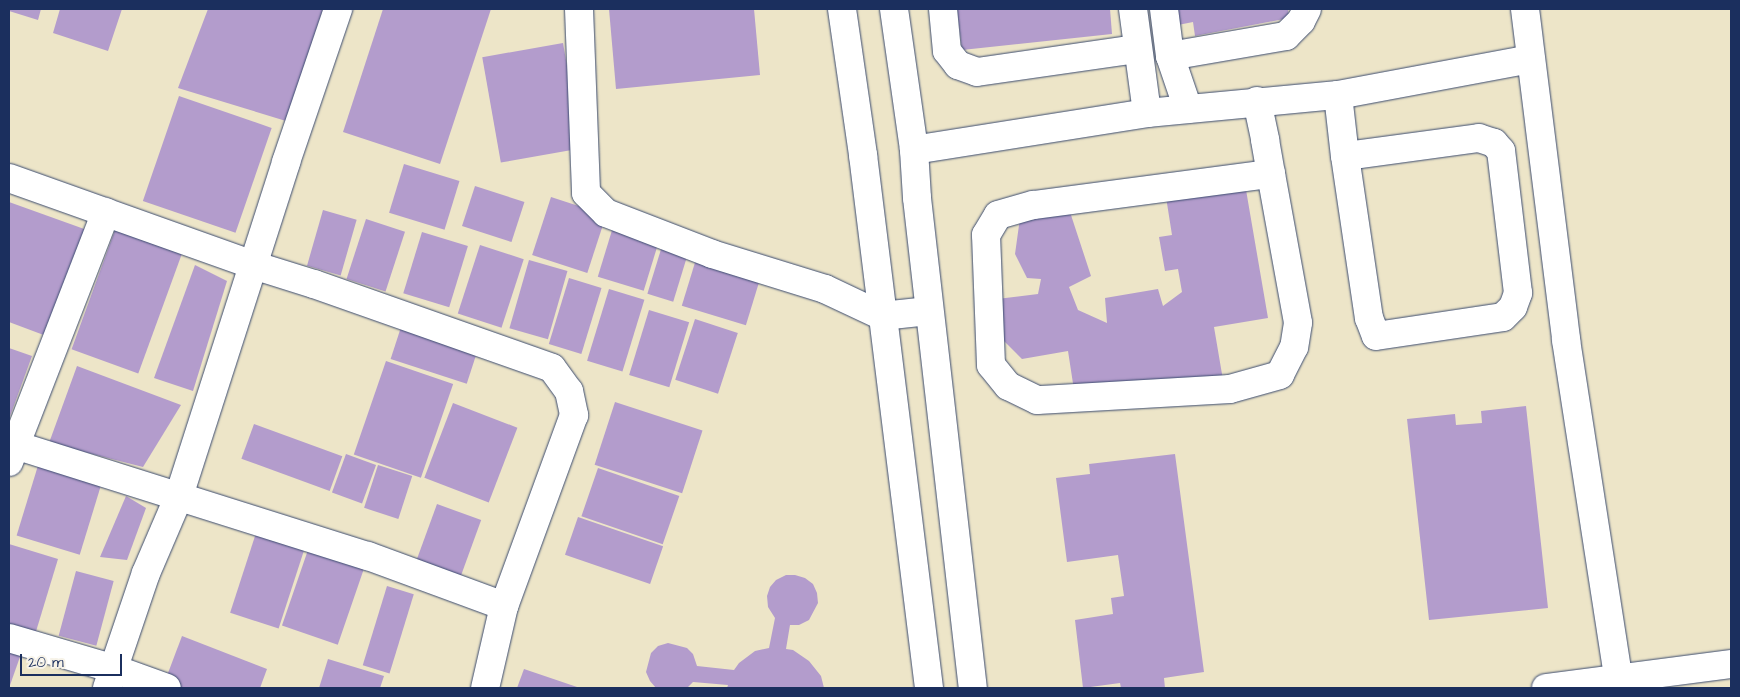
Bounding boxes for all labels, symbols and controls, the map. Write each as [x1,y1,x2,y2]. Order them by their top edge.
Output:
scale bar [22,644,125,676]
text: 20 m [28,652,64,673]

